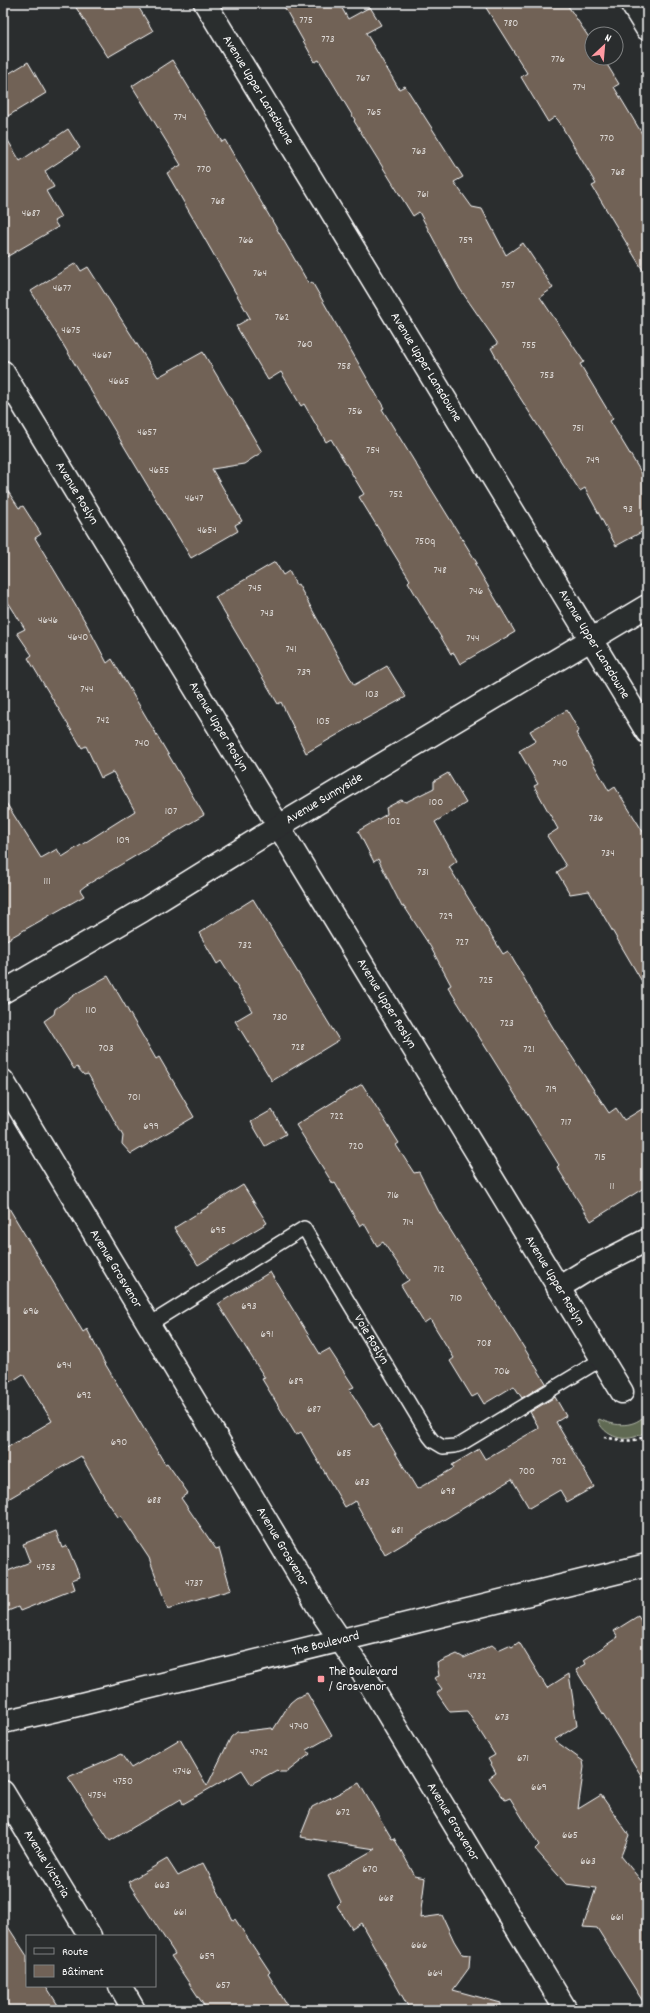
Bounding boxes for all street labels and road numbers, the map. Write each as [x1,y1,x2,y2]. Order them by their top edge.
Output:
street label: Avenue Upper Lansdowne [217,32,299,149]
street label: Avenue Upper Lansdowne [385,309,467,426]
street label: Avenue Roslyn [50,458,103,529]
street label: Avenue Upper Lansdowne [553,586,635,703]
street label: Avenue Upper Roslyn [184,678,253,776]
street label: Avenue Sunnyside [282,768,367,829]
street label: Avenue Upper Roslyn [352,955,421,1052]
street label: Avenue Grosvenor [85,1226,147,1312]
street label: Avenue Upper Roslyn [520,1232,589,1329]
street label: Voie Roslyn [349,1311,393,1368]
street label: Avenue Grosvenor [251,1504,313,1590]
street label: The Boulevard [290,1627,361,1661]
street label: Avenue Grosvenor [422,1779,484,1865]
street label: Avenue Victoria [19,1826,75,1902]

